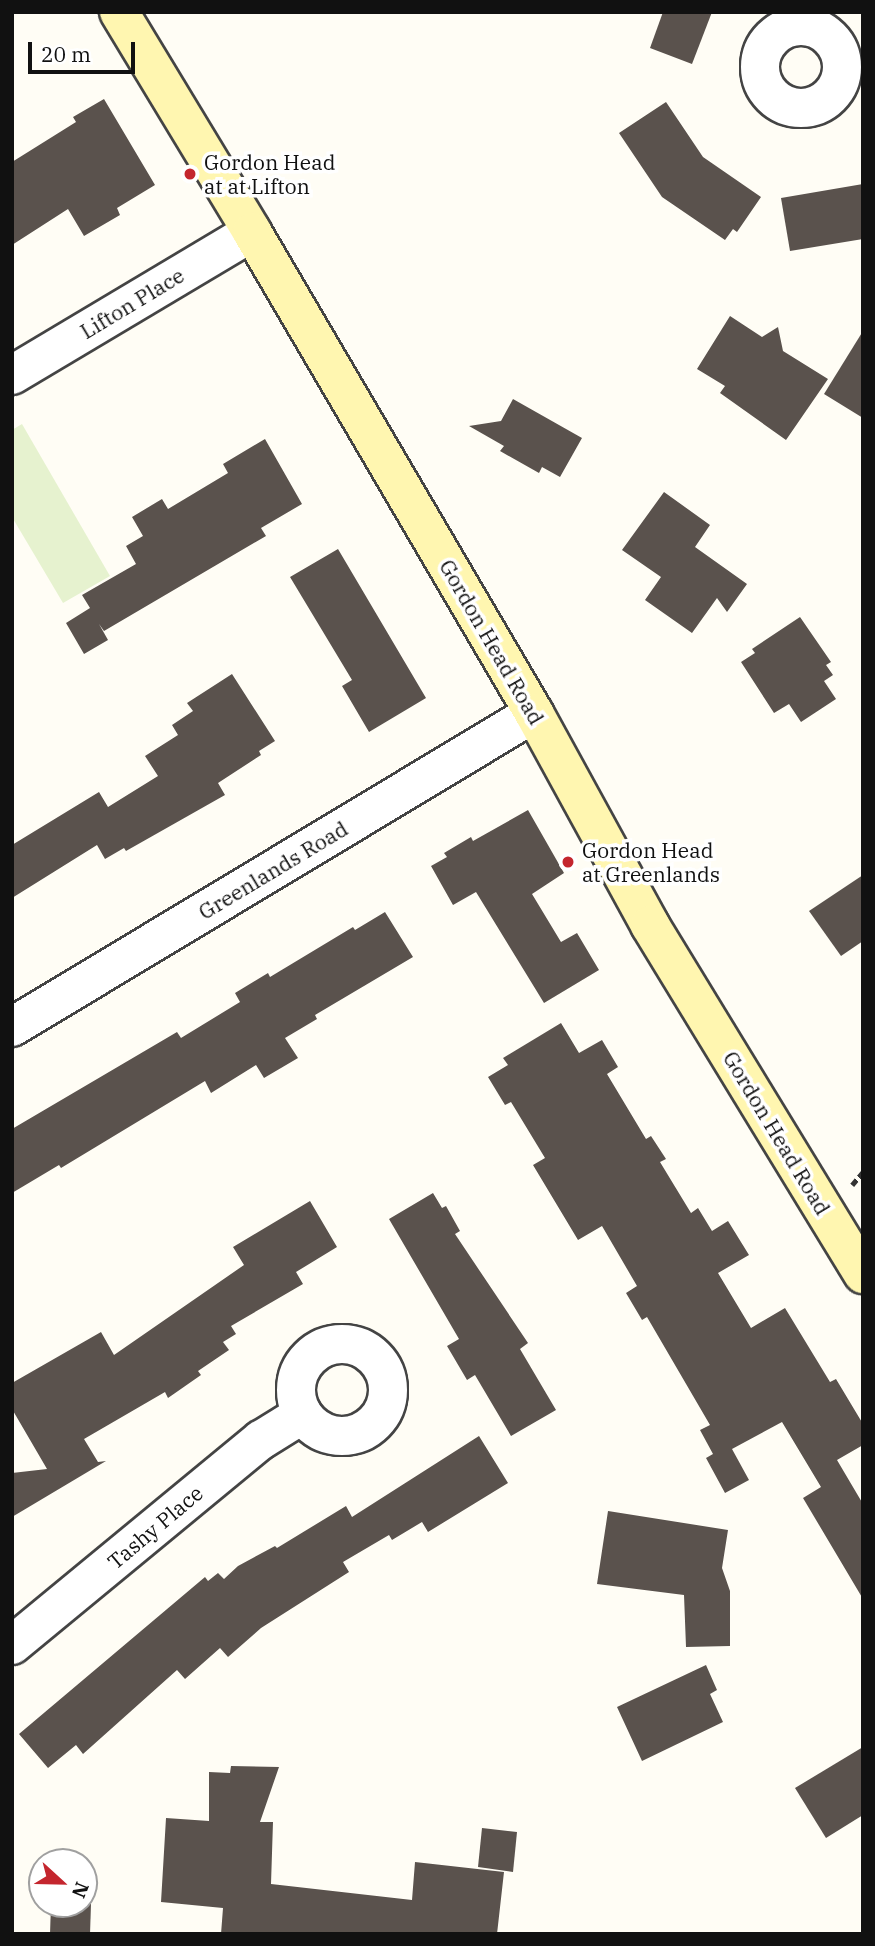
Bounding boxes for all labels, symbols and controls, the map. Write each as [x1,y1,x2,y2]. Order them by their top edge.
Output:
scale bar [32,28,138,72]
text: 20 m [41,40,91,68]
place label: Gordon Head at at Lifton [204,149,335,199]
marker: Gordon Head at at Lifton [182,166,198,182]
street label: Lifton Place [76,262,188,344]
street label: Gordon Head Road [434,555,550,729]
street label: Greenlands Road [194,816,352,924]
place label: Gordon Head at Greenlands [582,837,720,887]
marker: Gordon Head at Greenlands [560,854,576,870]
street label: Gordon Head Road [718,1047,836,1219]
street label: Tashy Place [102,1480,208,1574]
north arrow [28,1848,98,1918]
text: N [67,1879,95,1902]

